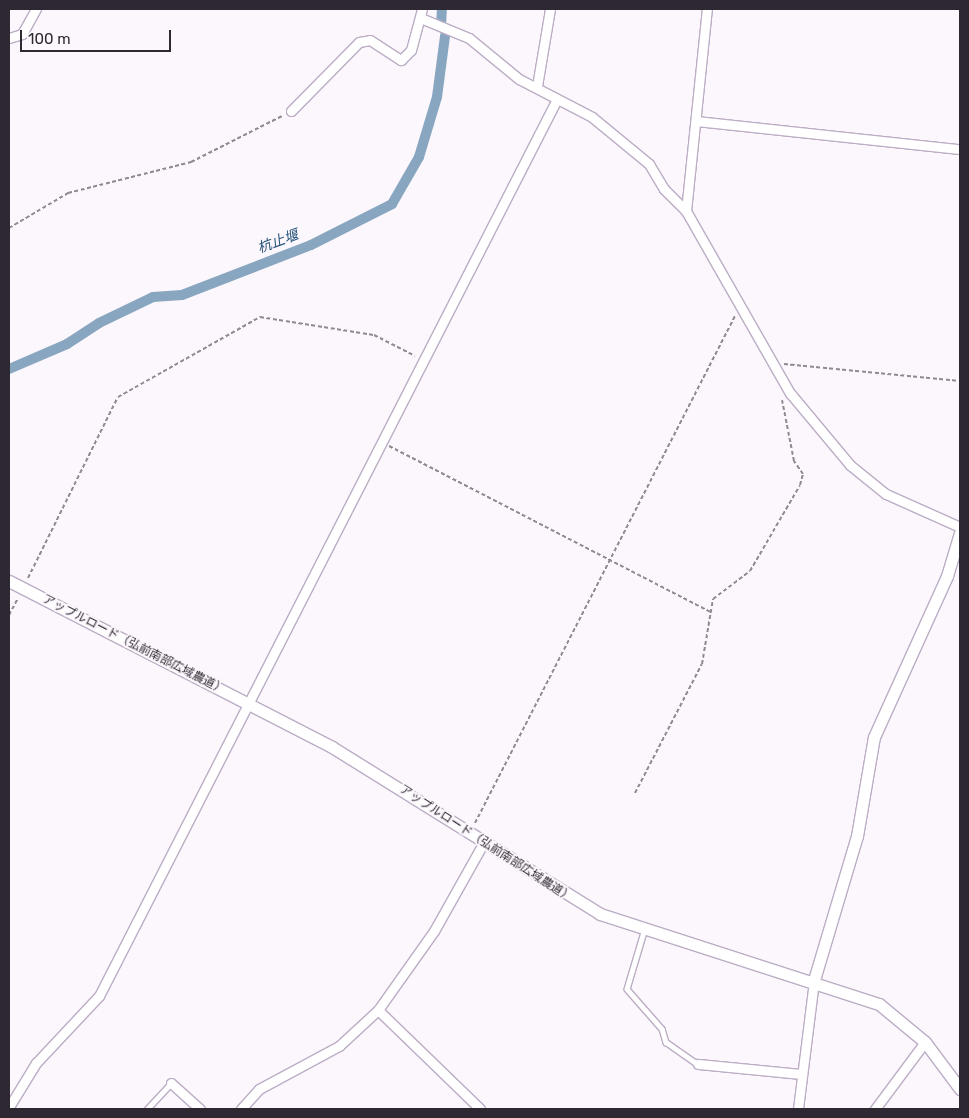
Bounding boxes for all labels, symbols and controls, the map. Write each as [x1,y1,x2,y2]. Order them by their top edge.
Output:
scale bar [22,20,174,52]
text: 100 m [28,30,70,48]
water label: 杭止堰 [255,227,301,257]
street label: アップルロード（弘前南部広域農道） [40,592,228,698]
street label: アップルロード（弘前南部広域農道） [397,782,575,906]

